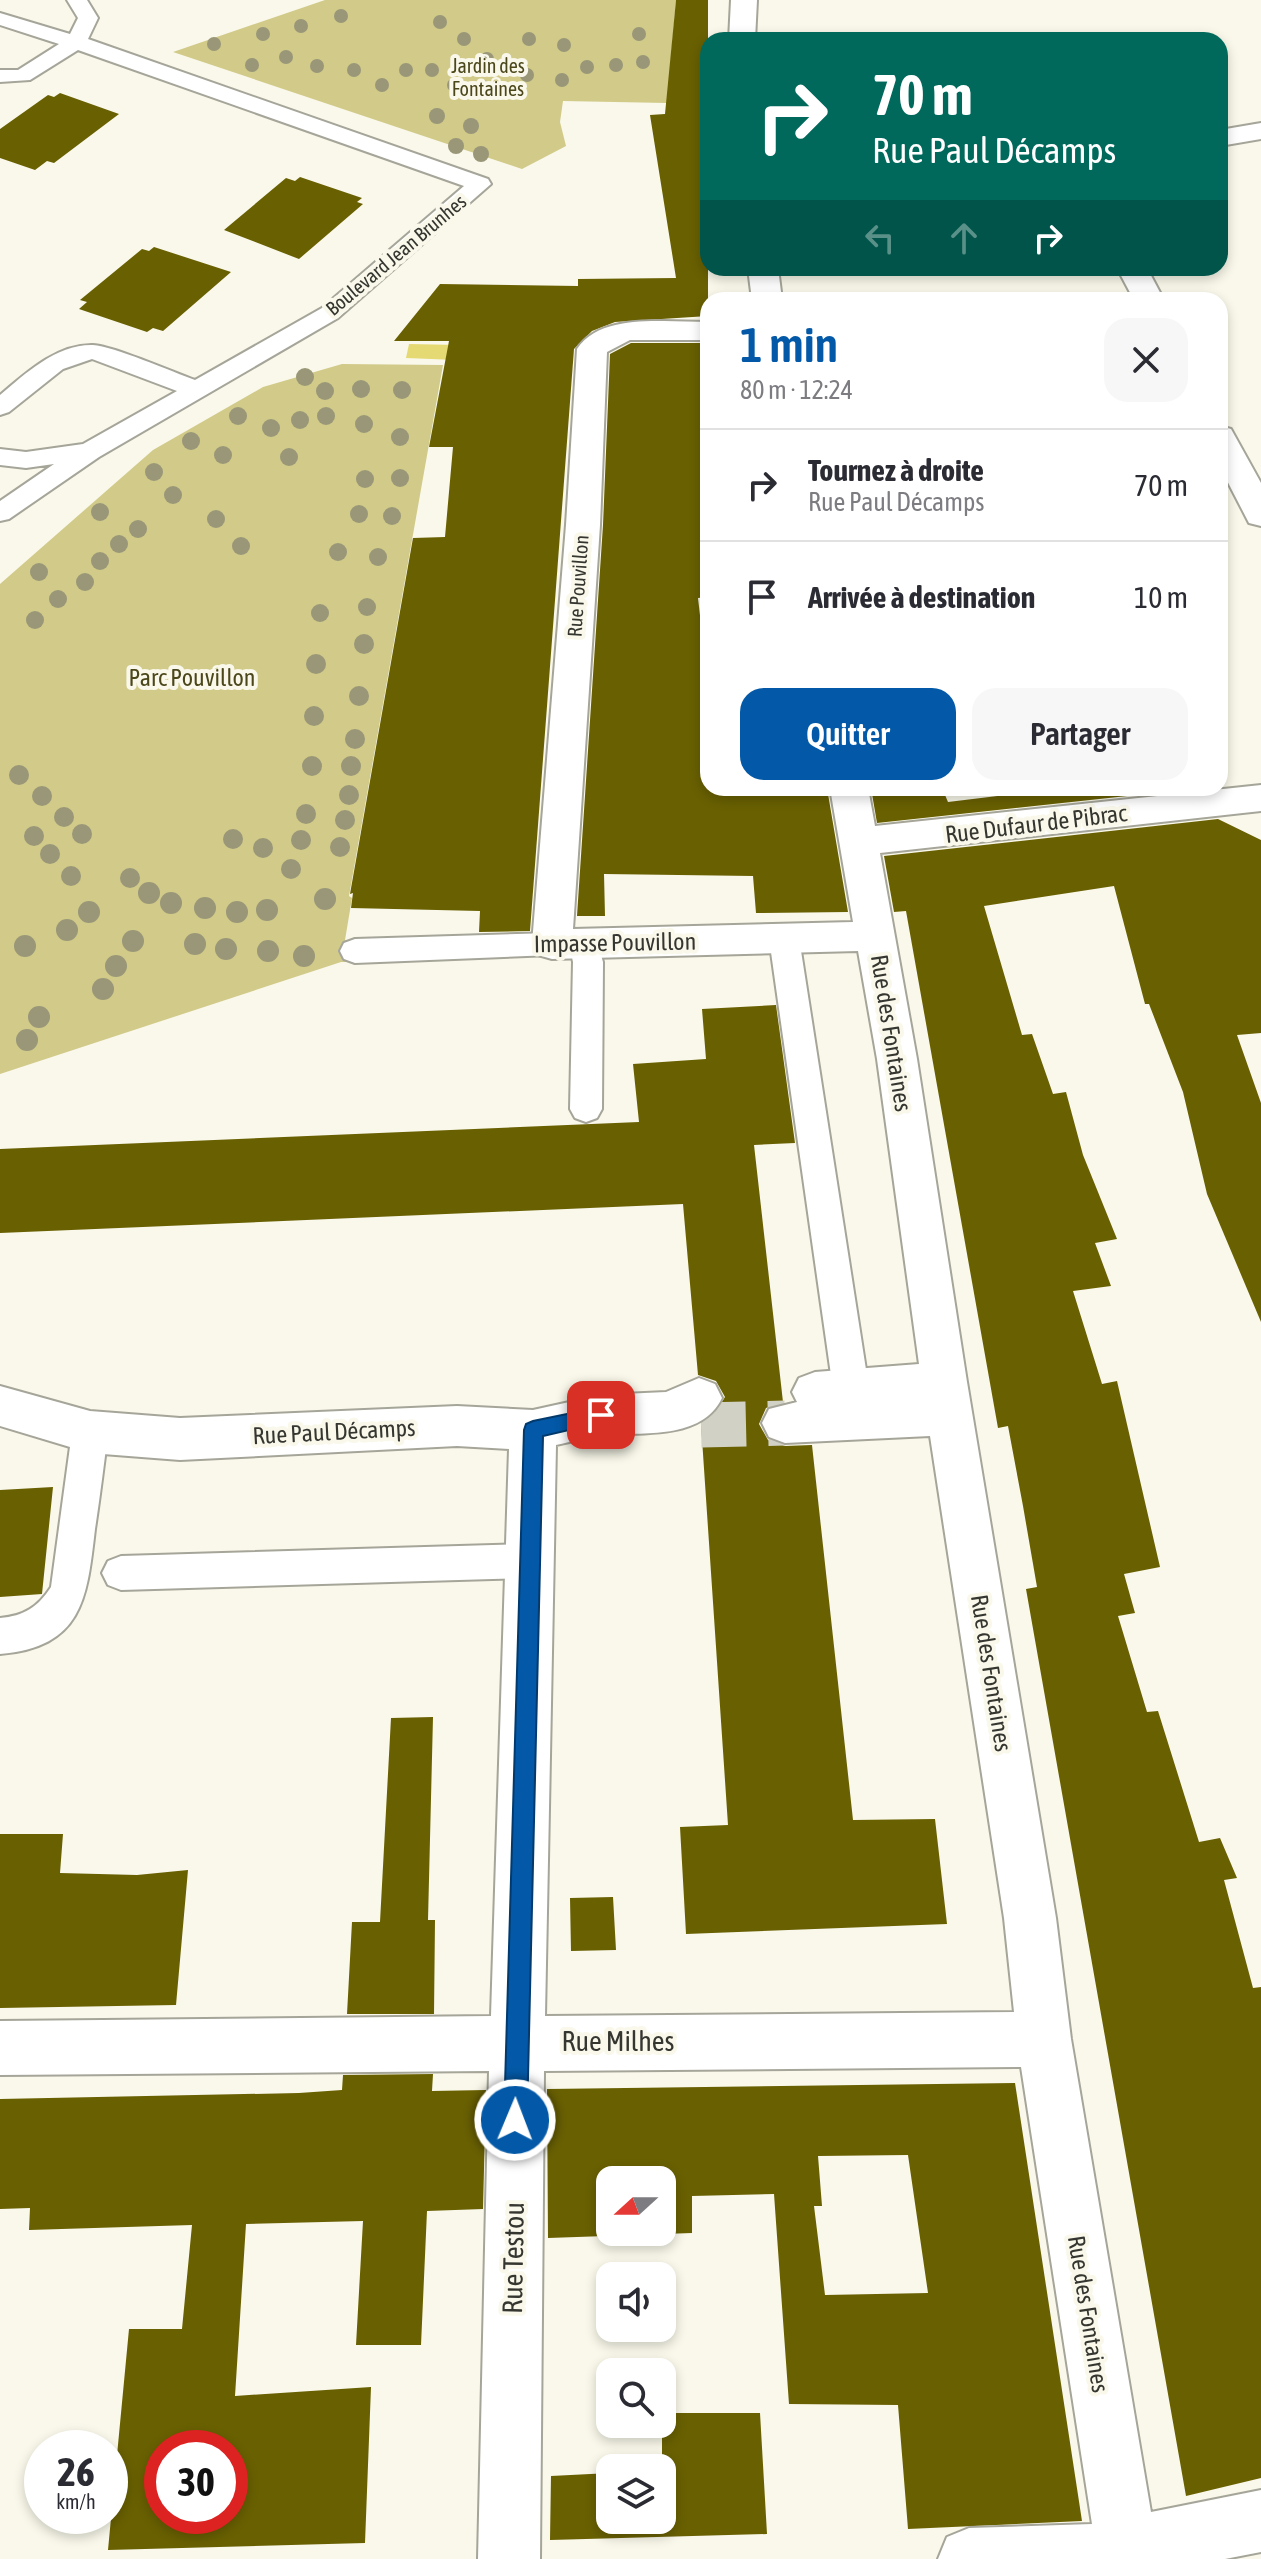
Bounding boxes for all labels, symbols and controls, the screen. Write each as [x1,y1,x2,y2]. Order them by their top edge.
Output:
park label: Jardin des Fontaines [451,54,525,100]
text: 70 m [872,63,973,127]
icon: right [740,64,844,168]
text: Rue Paul Décamps [872,129,1116,171]
street label: Boulevard Jean Brunhes [321,189,470,320]
icon: left [858,216,902,260]
icon: ahead [942,216,986,260]
icon: right [1026,216,1070,260]
text: 1 min [740,317,838,372]
button: close [1104,318,1188,402]
text: 80 m · 12:24 [740,375,853,405]
text: Tournez à droite [808,453,984,487]
icon: right [740,463,784,507]
text: 70 m [1134,468,1188,502]
text: Rue Paul Décamps [808,487,984,517]
street label: Rue Pouvillon [562,534,593,638]
icon: arrive [740,575,784,619]
text: Arrivée à destination [808,580,1035,614]
text: 10 m [1134,580,1188,614]
park label: Parc Pouvillon [129,664,255,691]
button: Quitter [740,688,956,780]
button: Partager [972,688,1188,780]
street label: Rue Dufaur de Pibrac [944,799,1128,848]
street label: Impasse Pouvillon [534,928,696,957]
street label: Rue des Fontaines [866,953,917,1113]
pin [567,1381,635,1449]
icon: arrive [579,1393,623,1437]
street label: Rue Paul Décamps [252,1414,416,1449]
street label: Rue des Fontaines [966,1593,1017,1753]
street label: Rue Milhes [562,2025,674,2057]
position arrow [473,2078,557,2162]
north arrow [596,2166,676,2246]
map controls [596,2166,676,2534]
street label: Rue Testou [496,2202,530,2314]
street label: Rue des Fontaines [1063,2234,1114,2394]
button: sound [596,2262,676,2342]
button: search [596,2358,676,2438]
speed limit sign: 30 [144,2430,248,2534]
text: 26 [57,2449,95,2494]
button: layers [596,2454,676,2534]
text: km/h [56,2490,96,2513]

